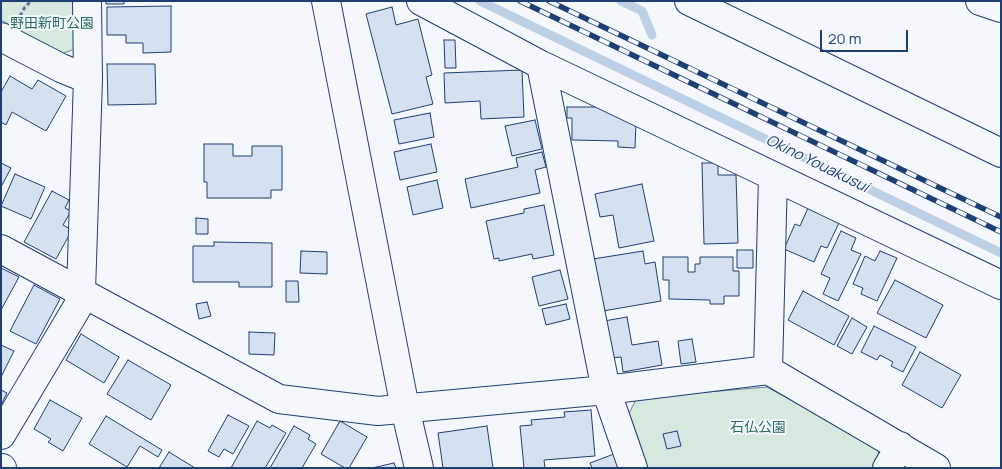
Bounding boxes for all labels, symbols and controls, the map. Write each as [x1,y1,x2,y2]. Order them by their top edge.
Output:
park label: 野田新町公園 [10,16,94,32]
scale bar [822,20,910,52]
text: 20 m [828,28,861,49]
water label: Okino Youakusui [763,131,871,197]
park label: 石仏公園 [730,420,786,436]

